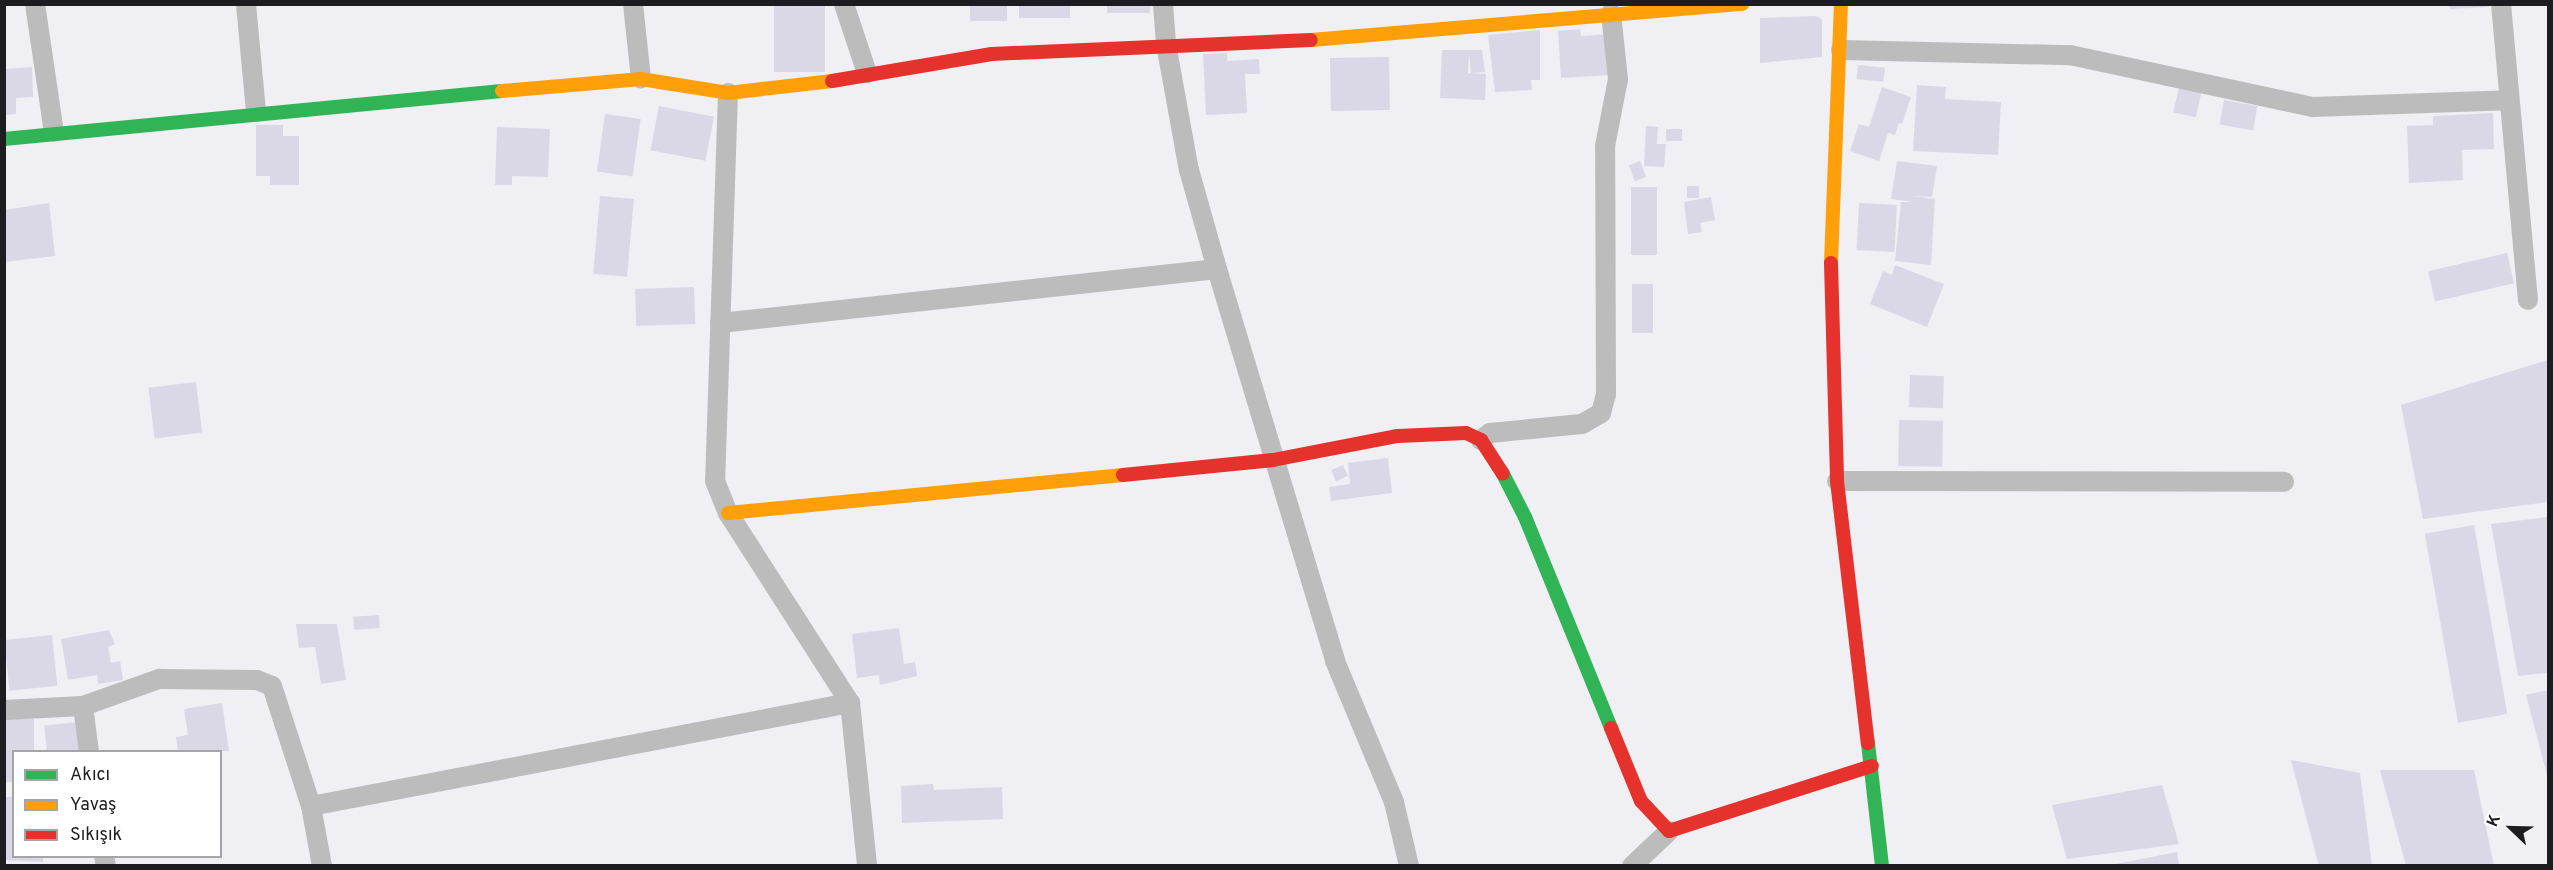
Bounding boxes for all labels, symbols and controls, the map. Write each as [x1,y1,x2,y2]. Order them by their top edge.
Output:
legend [12,750,222,858]
text: Akıcı [70,764,110,787]
text: Yavaş [70,794,116,817]
north arrow [2481,798,2541,858]
text: K [2483,812,2506,830]
text: Sıkışık [70,824,122,847]

